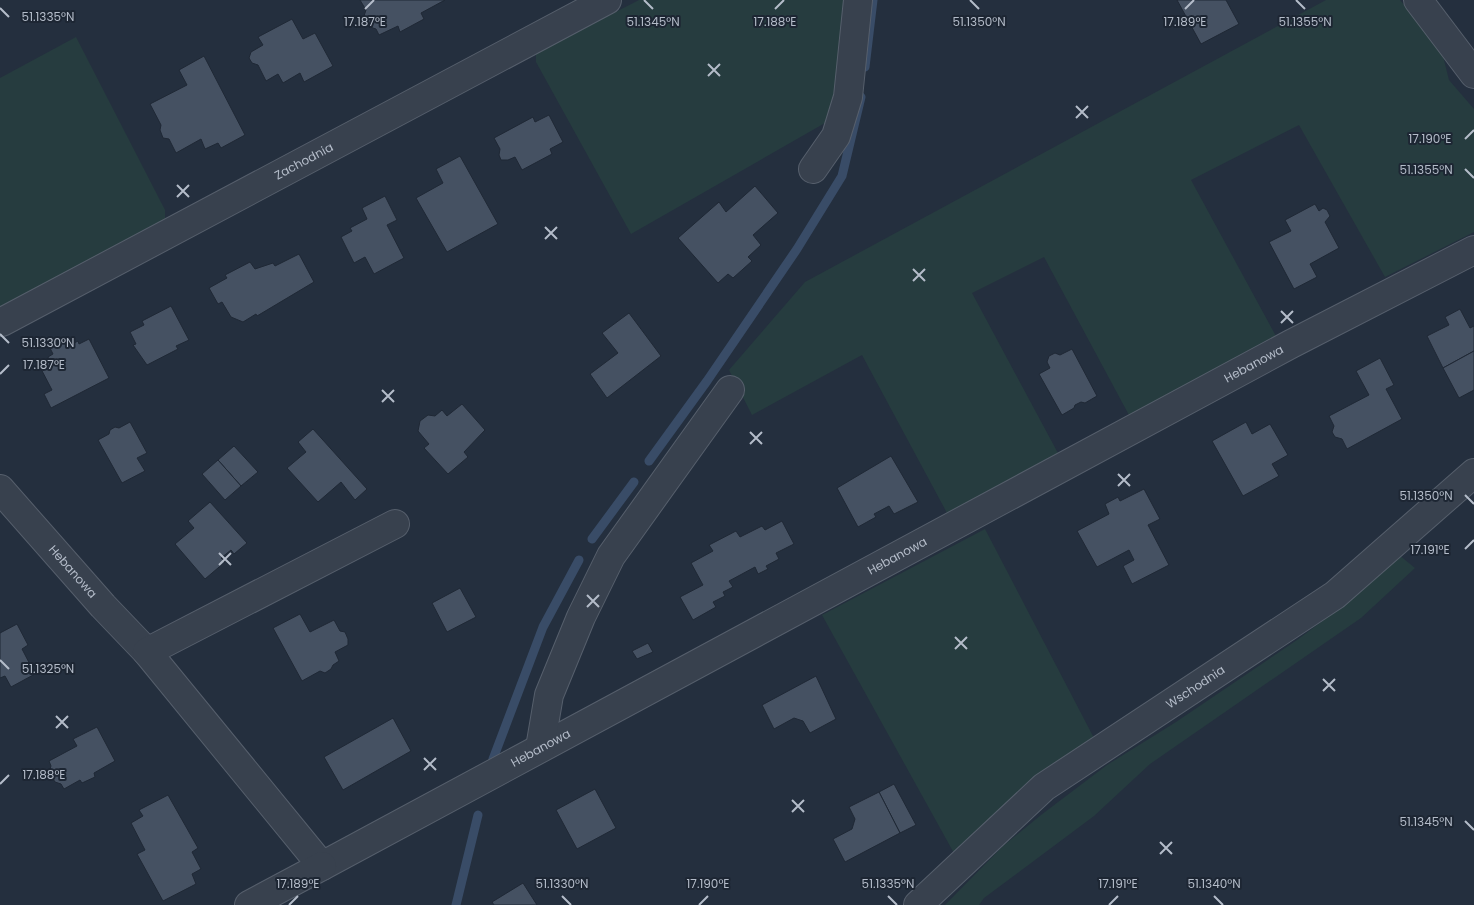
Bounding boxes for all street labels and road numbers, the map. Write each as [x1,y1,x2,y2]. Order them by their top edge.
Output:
street label: Zachodnia [271,138,336,183]
street label: Hebanowa [1221,341,1286,387]
street label: Hebanowa [864,533,930,579]
street label: Hebanowa [45,541,101,601]
street label: Wschodnia [1162,661,1228,712]
street label: Hebanowa [508,725,573,771]

